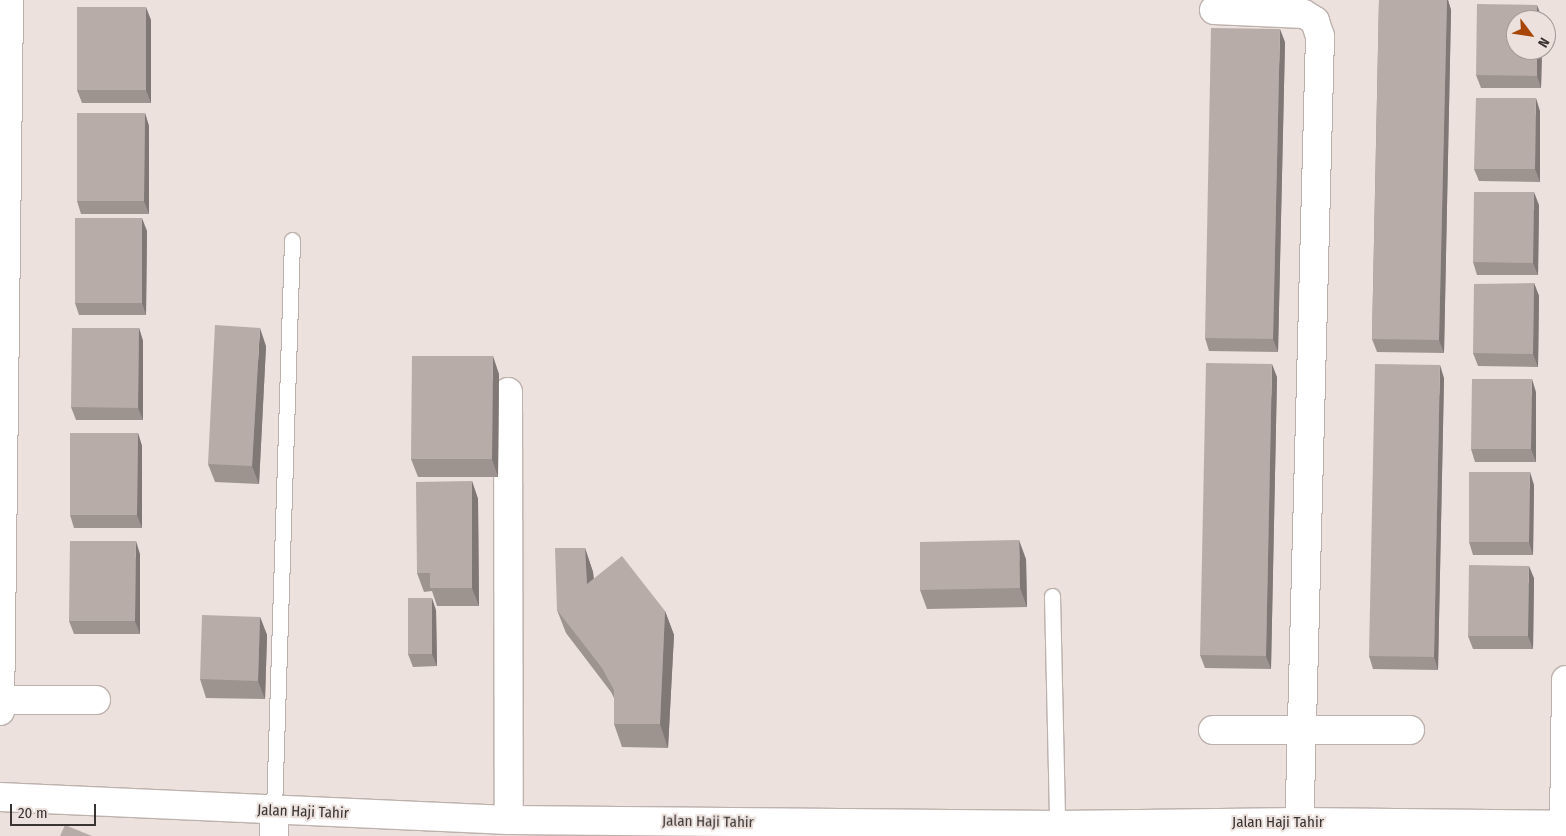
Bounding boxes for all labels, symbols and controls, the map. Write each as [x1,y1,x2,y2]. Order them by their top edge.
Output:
north arrow [1506,10,1556,60]
text: N [1534,34,1553,50]
scale bar [12,794,99,826]
street label: Jalan Haji Tahir [257,801,349,823]
text: 20 m [18,804,48,822]
street label: Jalan Haji Tahir [662,812,754,832]
street label: Jalan Haji Tahir [1232,814,1324,832]

